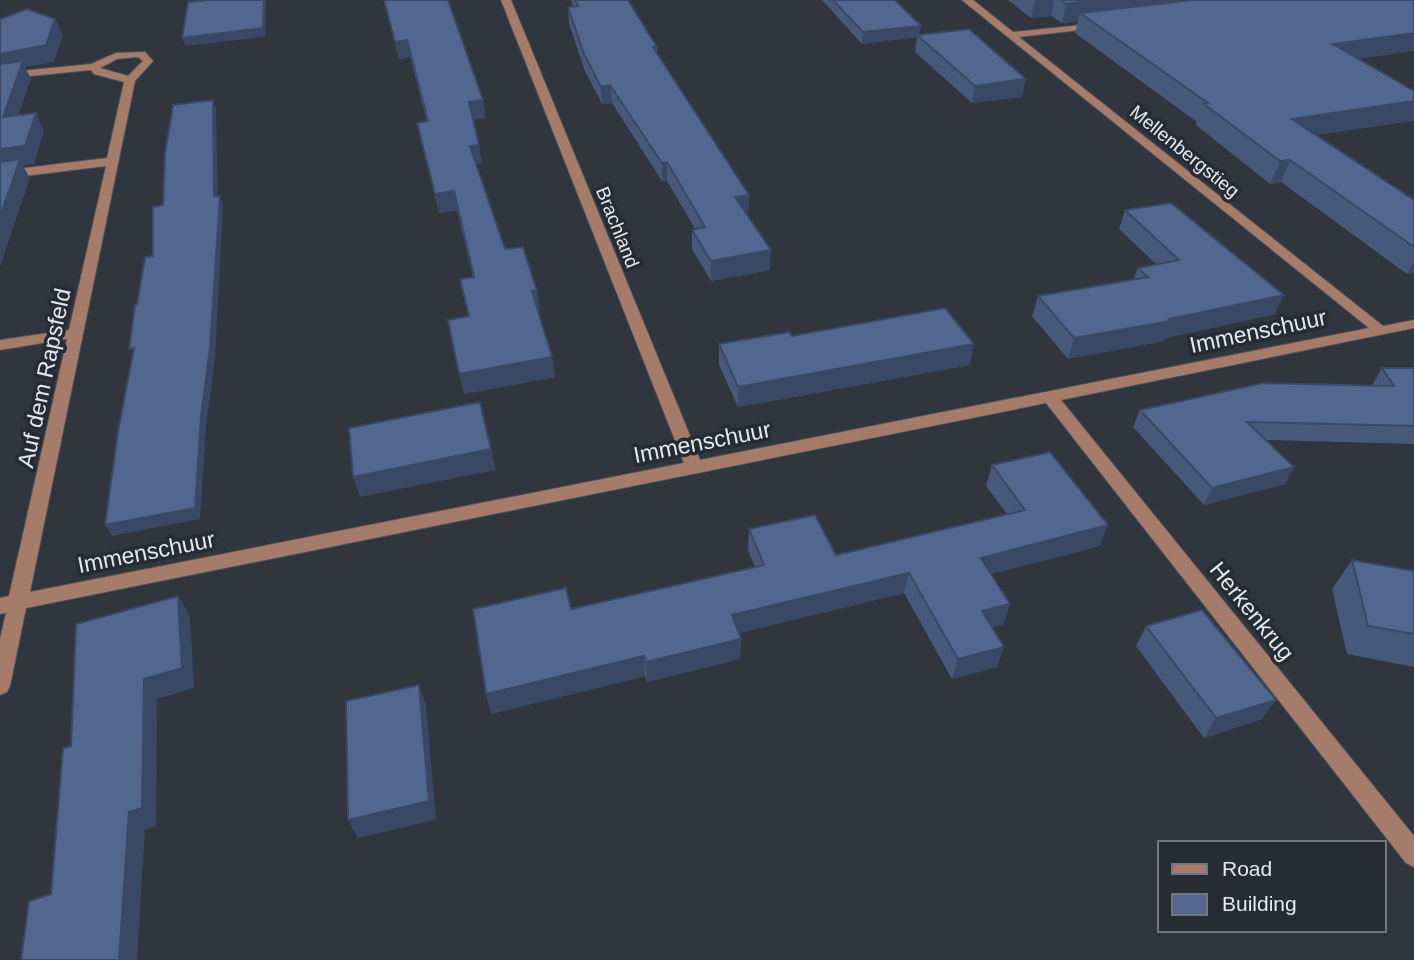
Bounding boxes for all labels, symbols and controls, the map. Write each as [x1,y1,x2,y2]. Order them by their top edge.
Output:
street label: Mellenbergstieg [1126,101,1243,202]
street label: Brachland [592,184,643,271]
street label: Auf dem Rapsfeld [12,286,76,470]
street label: Immenschuur [1187,304,1329,358]
street label: Immenschuur [631,416,773,468]
street label: Immenschuur [75,526,217,578]
street label: Herkenkrug [1204,557,1300,665]
legend [1158,841,1386,932]
text: Road [1222,857,1272,880]
text: Building [1222,892,1297,915]

